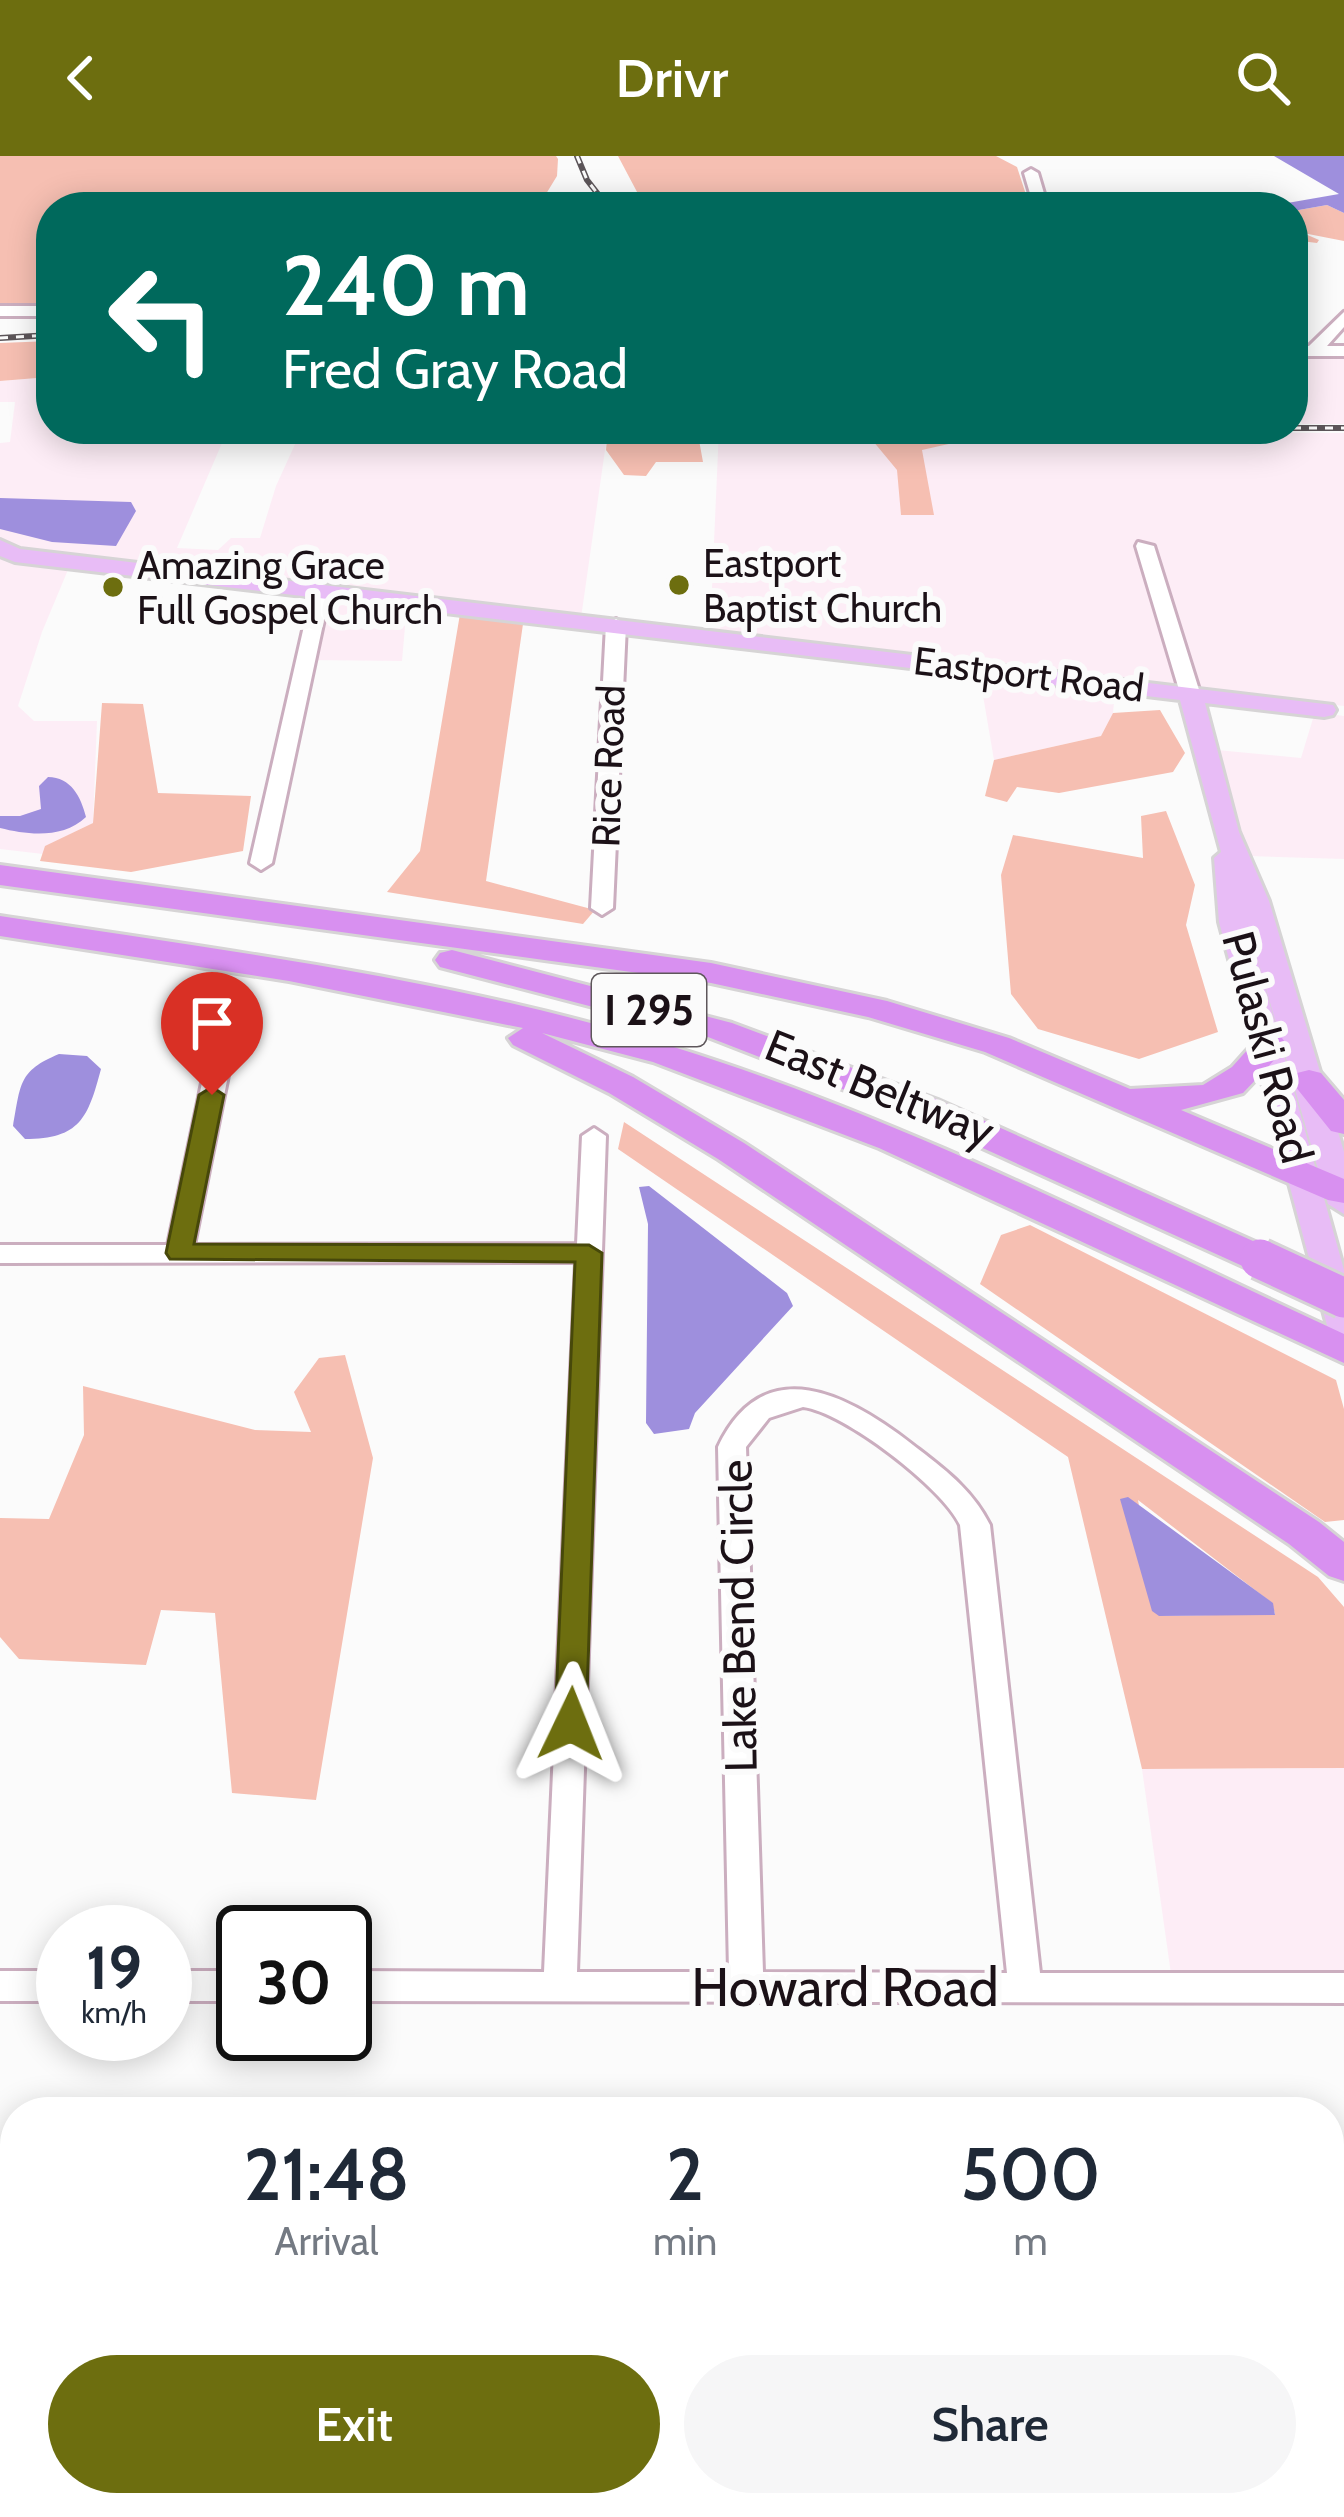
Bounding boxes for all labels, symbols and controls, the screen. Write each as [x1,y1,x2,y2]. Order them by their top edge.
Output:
icon: back [48,45,114,111]
text: Drivr [616,45,728,111]
icon: search [1230,45,1296,111]
text: 240 m [282,234,530,336]
icon: left [84,240,240,396]
text: Fred Gray Road [282,336,628,402]
place label: Eastport Baptist Church [703,539,942,632]
place label: Amazing Grace Full Gospel Church [137,541,443,634]
marker: Eastport Baptist Church [666,572,692,598]
marker: Amazing Grace Full Gospel Church [100,574,126,600]
street label: Eastport Road [911,636,1147,712]
street label: Rice Road [581,684,635,848]
street label: Pulaski Road [1211,925,1325,1169]
pin [161,972,263,1095]
road number: I 295 [592,974,706,1046]
icon: arrive [179,990,245,1056]
street label: East Beltway [758,1018,1002,1158]
street label: Lake Bend Circle [708,1459,768,1773]
position arrow [508,1661,634,1787]
speed limit sign: 30 [216,1905,372,2061]
text: 19 [86,1931,142,2004]
street label: Howard Road [691,1954,999,2020]
text: km/h [81,1994,147,2031]
text: 21:48 [243,2131,410,2218]
text: 2 [666,2131,704,2218]
text: 500 [961,2131,1101,2218]
text: Arrival [275,2217,378,2265]
text: min [653,2217,717,2265]
text: m [1014,2217,1048,2265]
button: Exit [48,2355,660,2493]
button: Share [684,2355,1296,2493]

